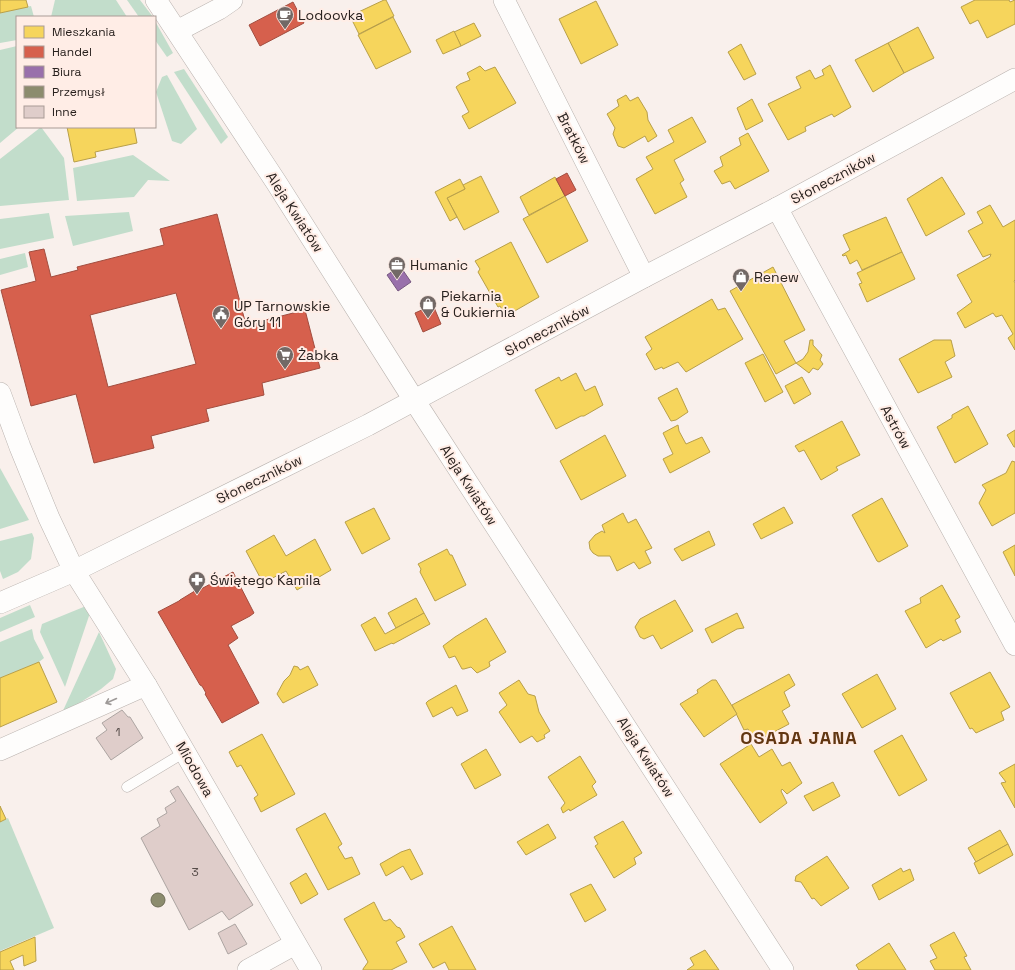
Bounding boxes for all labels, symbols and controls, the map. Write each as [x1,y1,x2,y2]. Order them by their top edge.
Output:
cafe icon: Lodoovka [275,5,295,30]
place label: Lodoovka [298,6,363,24]
legend [16,16,156,128]
text: Mieszkania [52,24,116,40]
text: Handel [52,44,92,60]
text: Biura [52,64,82,80]
text: Przemysł [52,84,106,100]
text: Inne [52,104,77,120]
street label: Bratków [553,109,595,167]
street label: Słoneczników [787,148,879,208]
street label: Aleja Kwiatów [262,168,328,256]
office icon: Humanic [387,255,407,280]
place label: Humanic [410,256,468,274]
shop icon: Renew [731,267,751,292]
place label: Renew [754,268,799,286]
place label: Piekarnia & Cukiernia [441,287,515,321]
shop icon: Piekarnia & Cukiernia [418,294,438,319]
place label: UP Tarnowskie Góry 11 [234,297,330,331]
street label: Słoneczników [501,300,593,360]
public building icon: UP Tarnowskie Góry 11 [211,304,231,329]
supermarket icon: Żabka [275,345,295,370]
place label: Żabka [298,346,339,364]
street label: Astrów [877,402,915,452]
street label: Aleja Kwiatów [436,441,502,529]
street label: Słoneczników [213,450,305,508]
pharmacy icon: Świętego Kamila [187,570,207,595]
place label: Świętego Kamila [210,571,321,589]
one-way arrow [105,698,117,705]
street label: Aleja Kwiatów [613,713,679,801]
house number: 1 [115,724,121,740]
district label: OSADA JANA [740,726,858,749]
street label: Miodowa [172,738,218,800]
house number: 3 [191,864,199,880]

